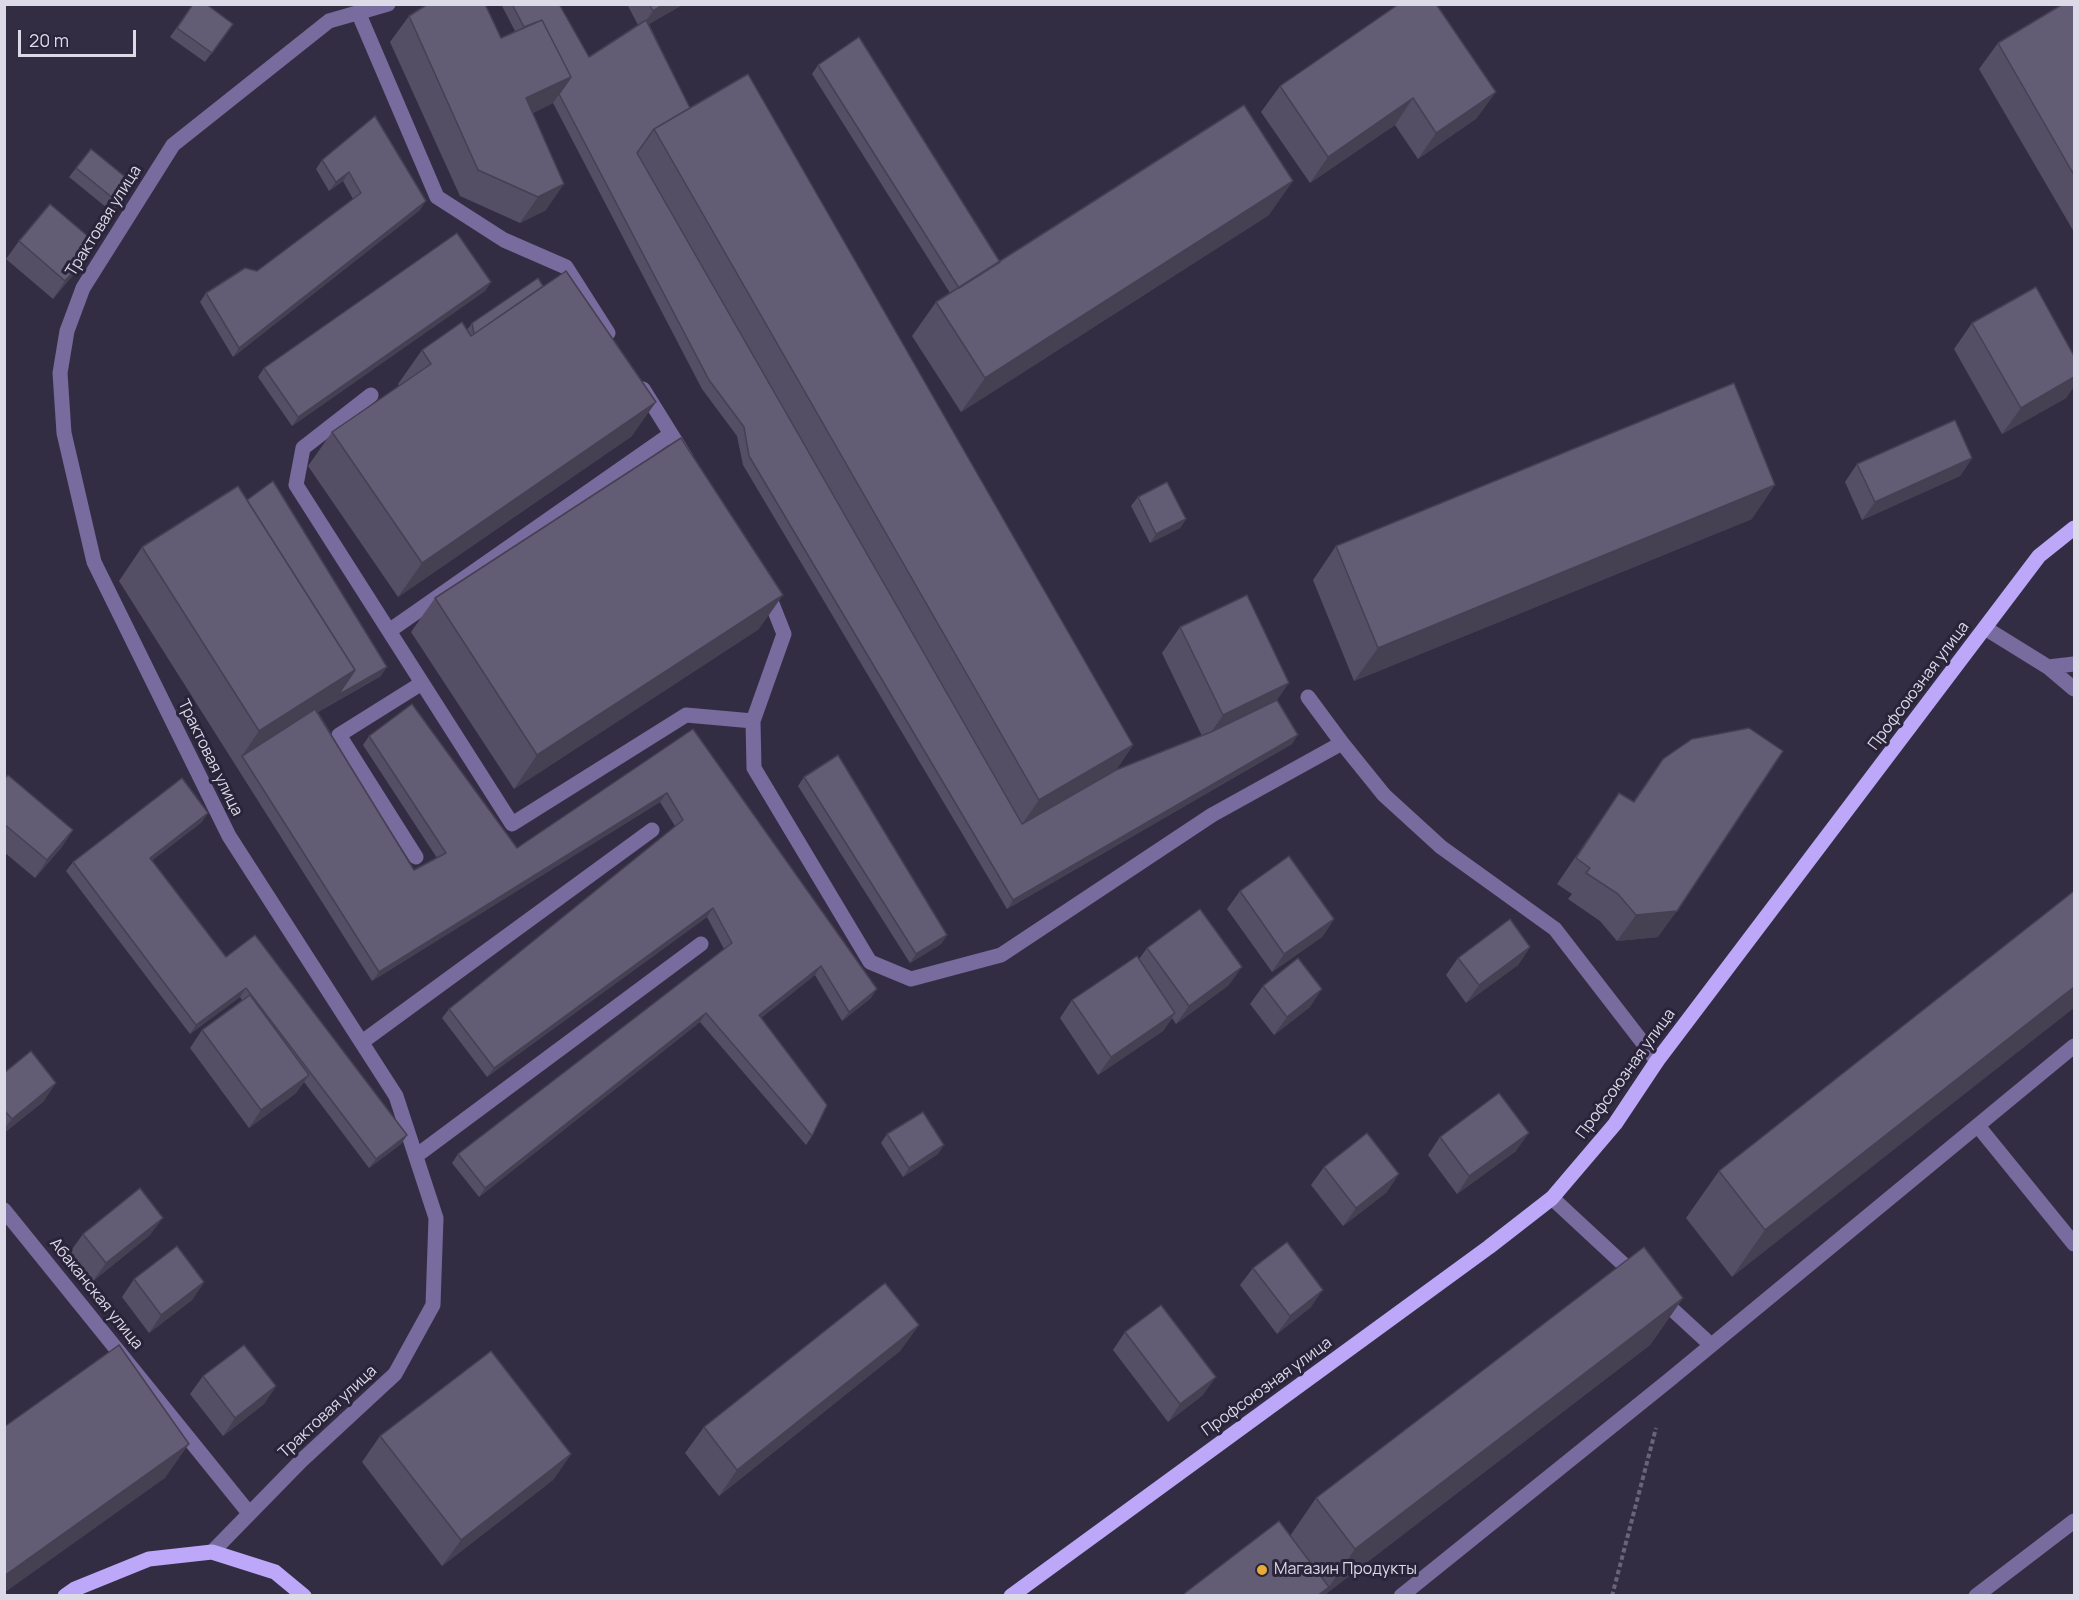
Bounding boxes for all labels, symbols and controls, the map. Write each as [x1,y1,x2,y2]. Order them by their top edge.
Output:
scale bar [21,18,140,56]
text: 20 m [29,28,69,52]
street label: Трактовая улица [62,162,146,280]
street label: Профсоюзная улица [1864,618,1974,754]
street label: Трактовая улица [174,697,246,819]
street label: Профсоюзная улица [1572,1005,1680,1143]
street label: Абаканская улица [45,1235,147,1353]
street label: Профсоюзная улица [1198,1333,1336,1441]
street label: Трактовая улица [275,1362,381,1462]
place label: Магазин Продукты [1274,1560,1417,1580]
marker: Магазин Продукты [1255,1563,1269,1577]

